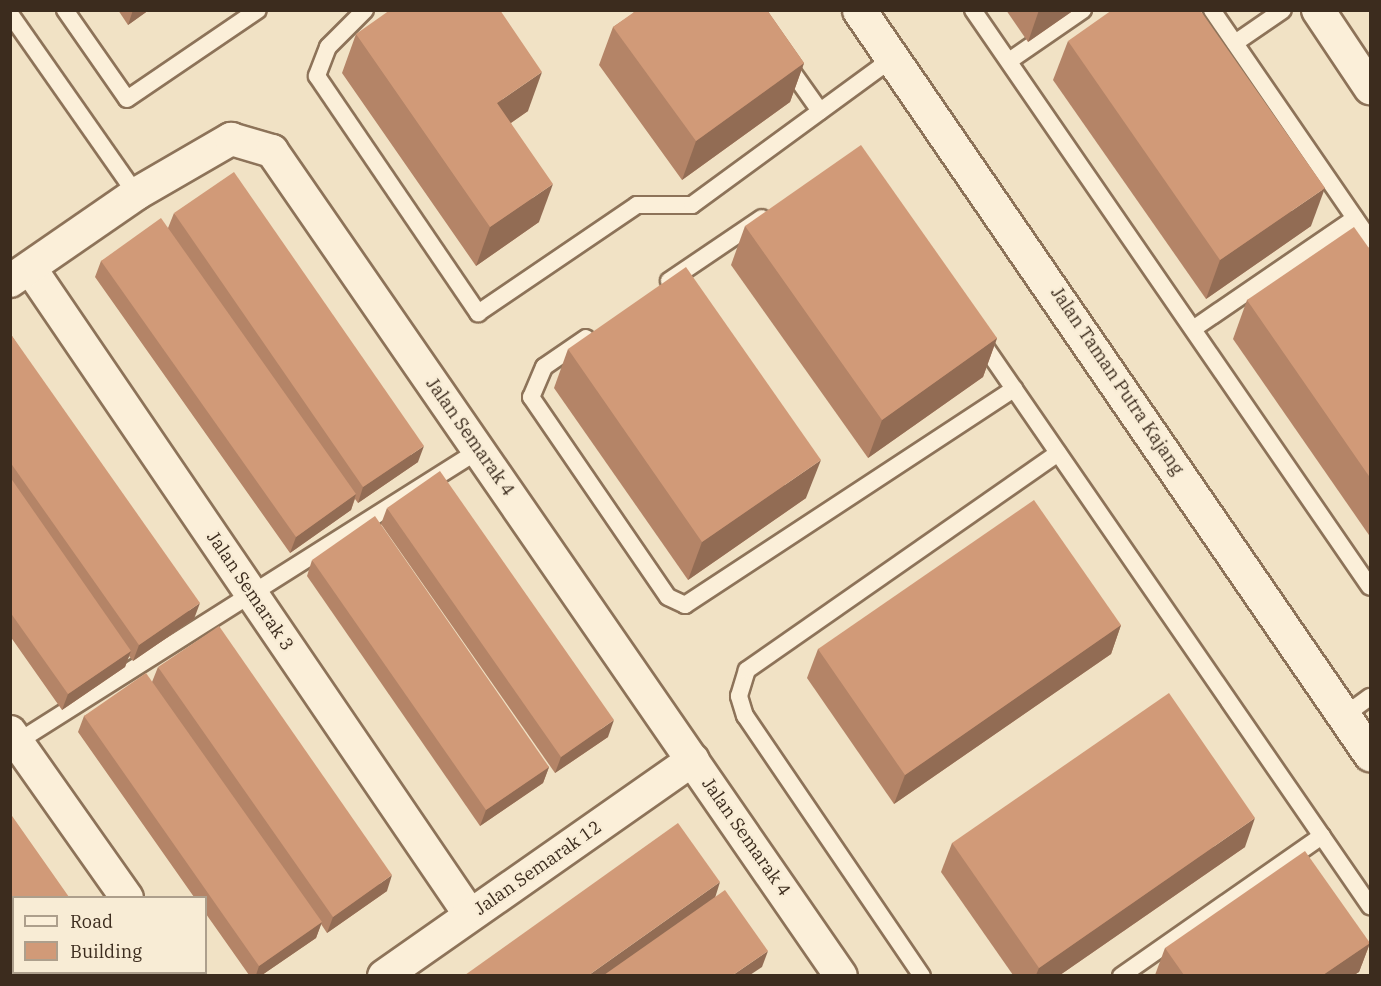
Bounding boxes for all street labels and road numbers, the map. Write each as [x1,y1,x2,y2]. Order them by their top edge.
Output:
street label: Jalan Taman Putra Kajang [1046,283,1188,479]
street label: Jalan Semarak 4 [421,374,519,500]
street label: Jalan Semarak 3 [202,527,298,655]
street label: Jalan Semarak 4 [697,774,795,900]
street label: Jalan Semarak 12 [470,816,606,920]

